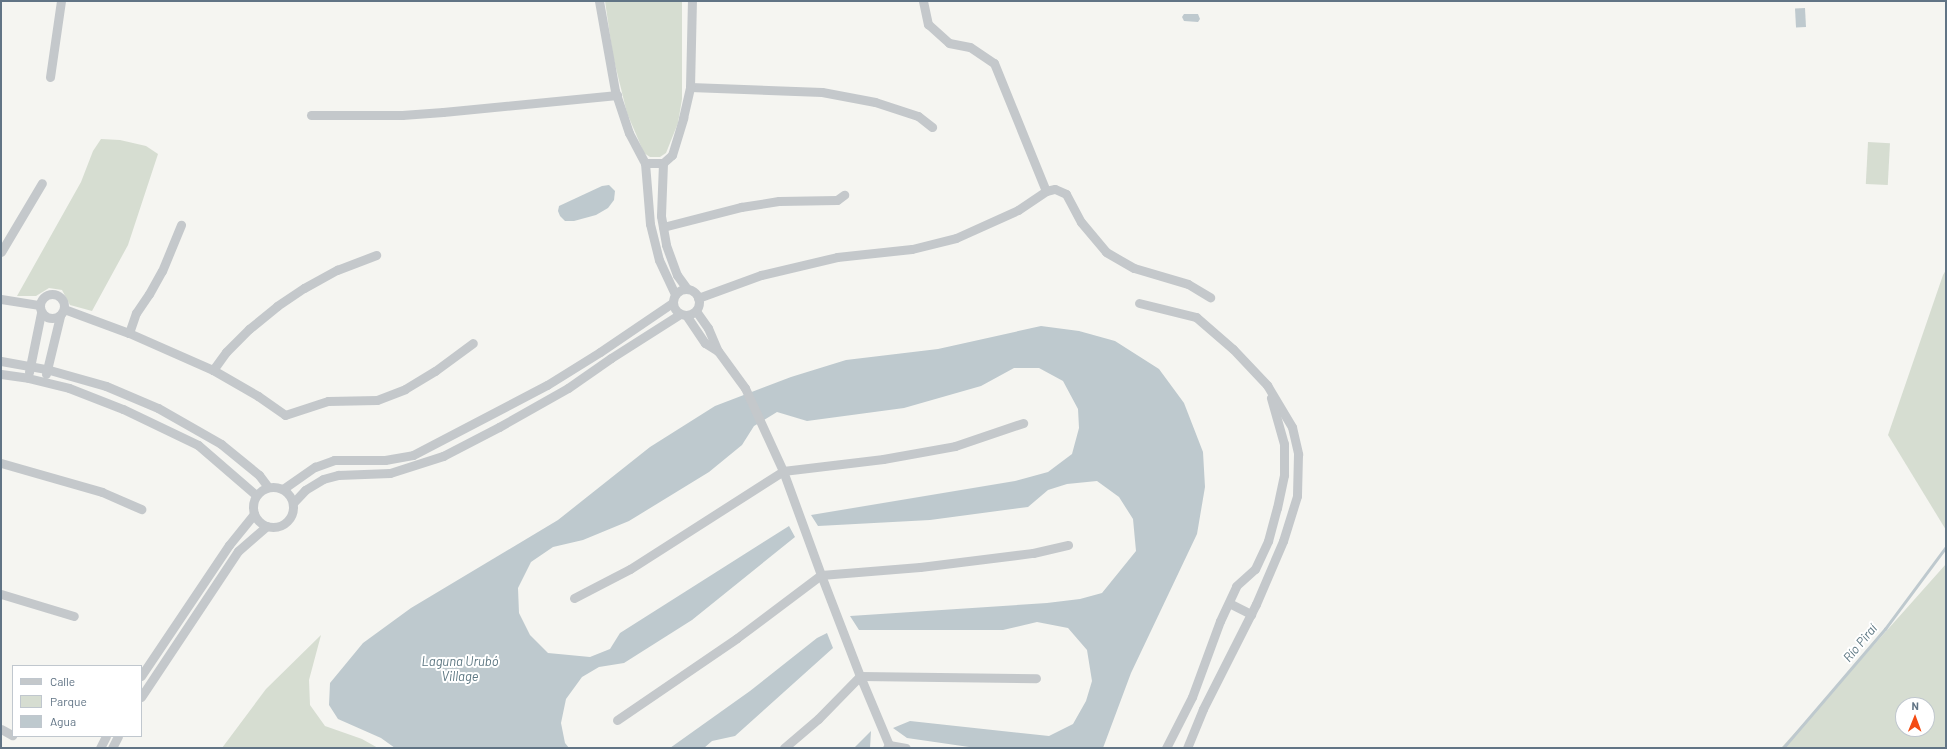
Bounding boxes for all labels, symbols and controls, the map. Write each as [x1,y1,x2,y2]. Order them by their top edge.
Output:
water label: Río Piraí [1840,621,1880,665]
water label: Laguna Urubó Village [422,654,498,685]
legend [12,665,142,737]
text: Calle [50,674,75,688]
text: Parque [50,694,87,708]
north arrow [1895,697,1935,737]
text: N [1911,699,1919,712]
text: Agua [50,714,76,728]

